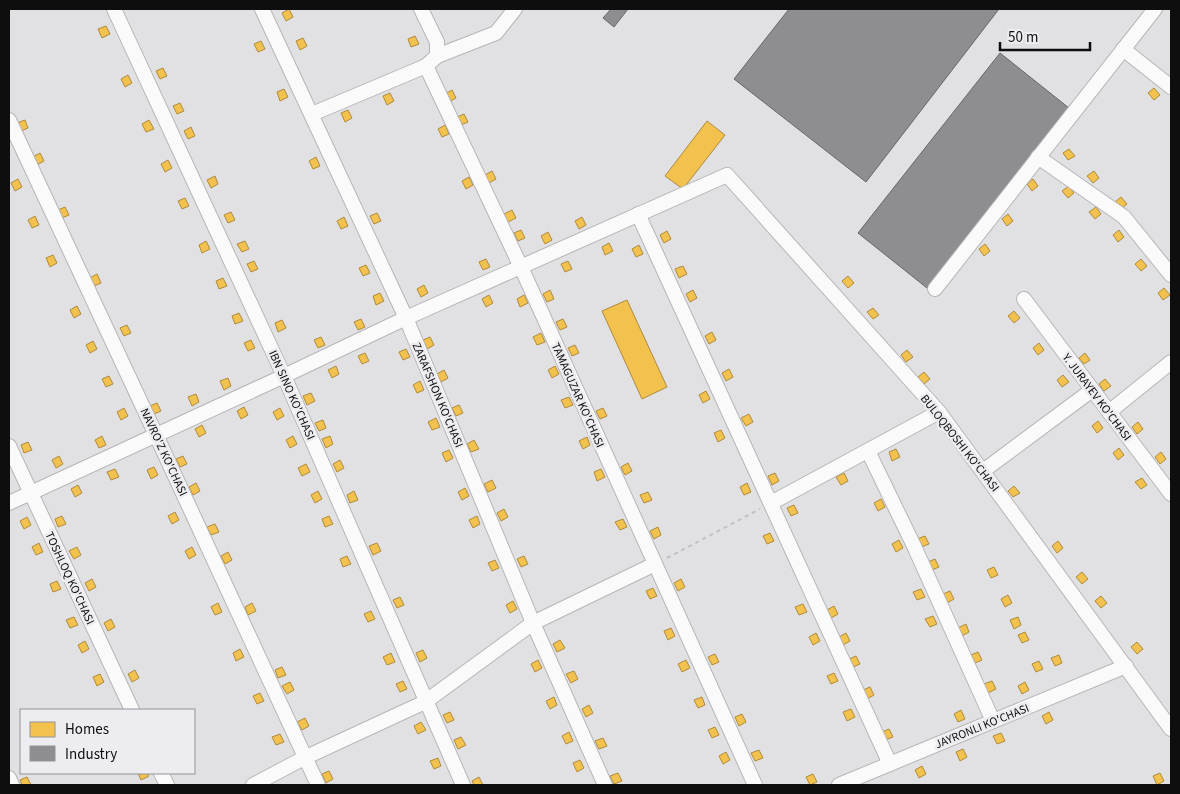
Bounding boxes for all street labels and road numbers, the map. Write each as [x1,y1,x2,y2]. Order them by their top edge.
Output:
street label: ZARAFSHON KO'CHASI [408,340,467,450]
street label: TAMAGUZAR KO'CHASI [547,340,608,450]
street label: IBN SINO KO'CHASI [264,348,319,443]
street label: Y. JURAYEV KO'CHASI [1057,349,1135,445]
street label: BULOQBOSHI KO'CHASI [916,391,1003,496]
street label: NAVRO'Z KO'CHASI [136,405,191,499]
street label: TOSHLOQ KO'CHASI [41,529,99,627]
street label: JAYRONLI KO'CHASI [933,700,1032,753]

